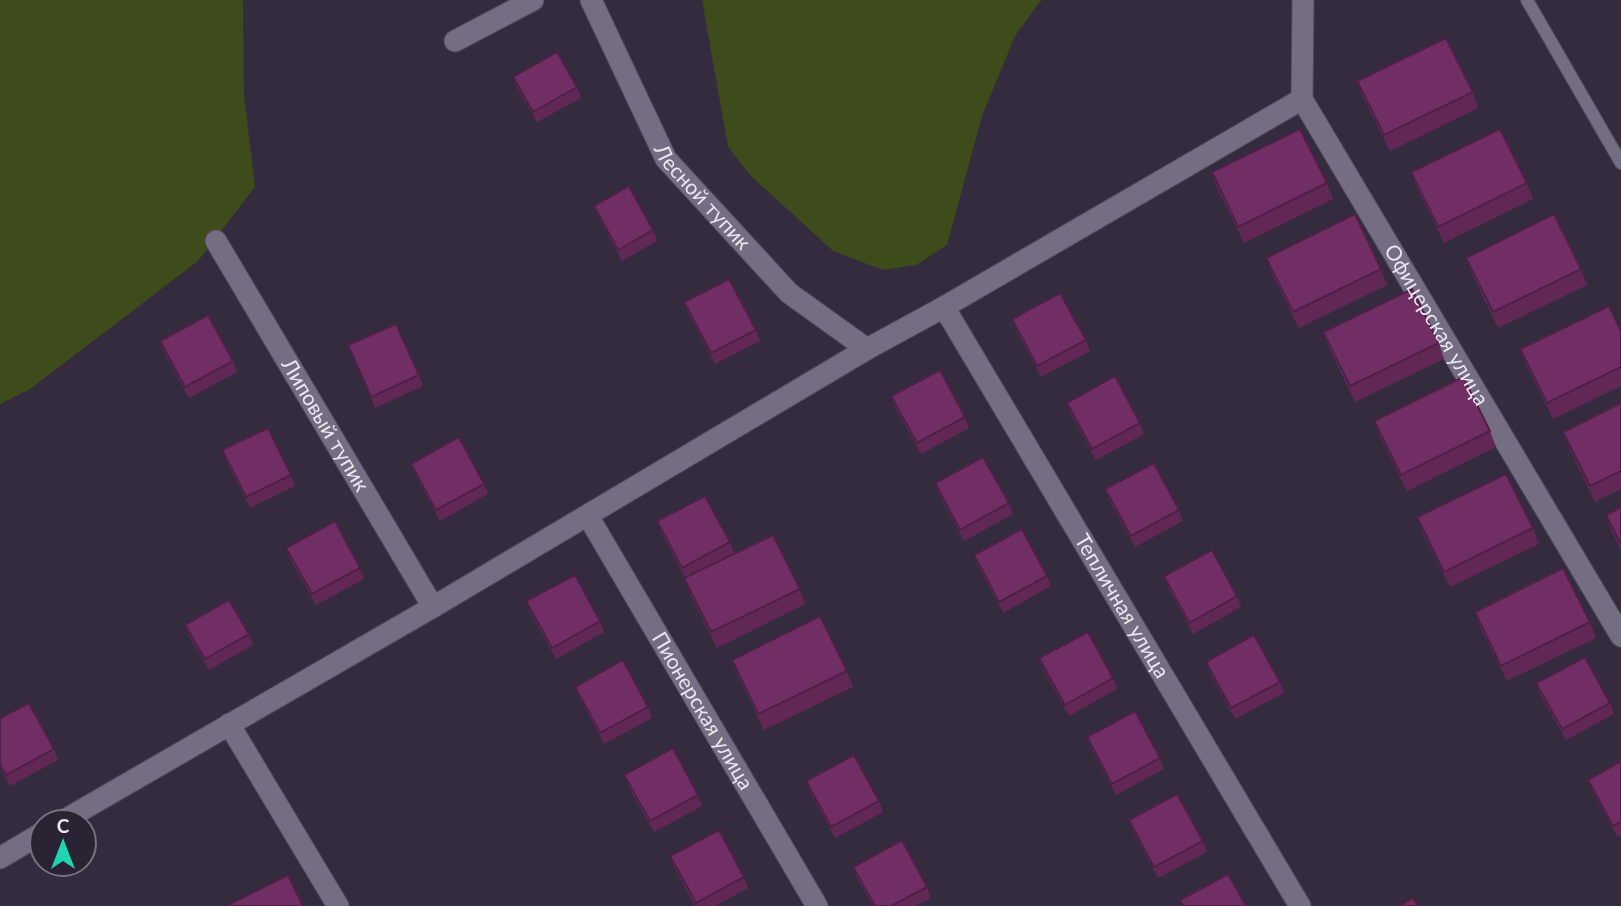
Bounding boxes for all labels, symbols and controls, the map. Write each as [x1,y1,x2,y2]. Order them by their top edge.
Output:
street label: Лесной тупик [649,139,757,254]
street label: Офицерская улица [1380,239,1495,410]
street label: Липовый тупик [277,352,376,495]
street label: Тепличная улица [1071,529,1176,682]
street label: Пионерская улица [648,627,760,793]
north arrow [28,808,98,878]
text: С [57,814,70,837]

